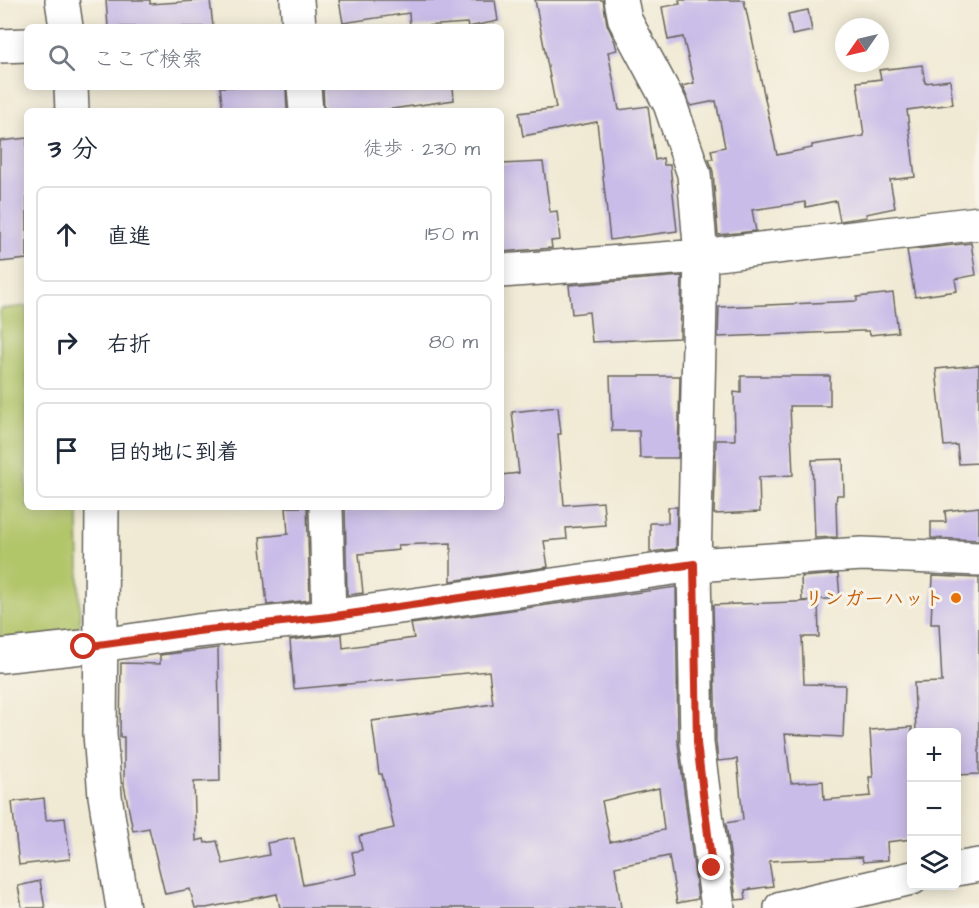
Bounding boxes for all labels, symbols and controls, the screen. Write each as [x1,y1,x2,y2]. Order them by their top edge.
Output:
north arrow [835,18,889,72]
search box [24,24,504,90]
icon: search [45,41,78,74]
text: ここで検索 [93,44,203,75]
text: 3 分 [48,131,98,167]
text: 徒歩 · 230 m [363,135,480,163]
icon: ahead [50,218,83,251]
text: 150 m [425,220,478,248]
text: 直進 [107,221,151,252]
icon: right [50,326,83,359]
text: 80 m [429,328,478,356]
text: 右折 [107,329,151,360]
icon: arrive [50,434,83,467]
text: 目的地に到着 [107,437,239,468]
place label: リンガーハット [804,585,944,613]
marker: リンガーハット [949,591,963,605]
route start [70,633,96,659]
map controls [907,728,961,890]
button: + [907,728,961,782]
button: − [907,782,961,836]
button: layers [907,836,961,890]
route end [698,854,724,880]

